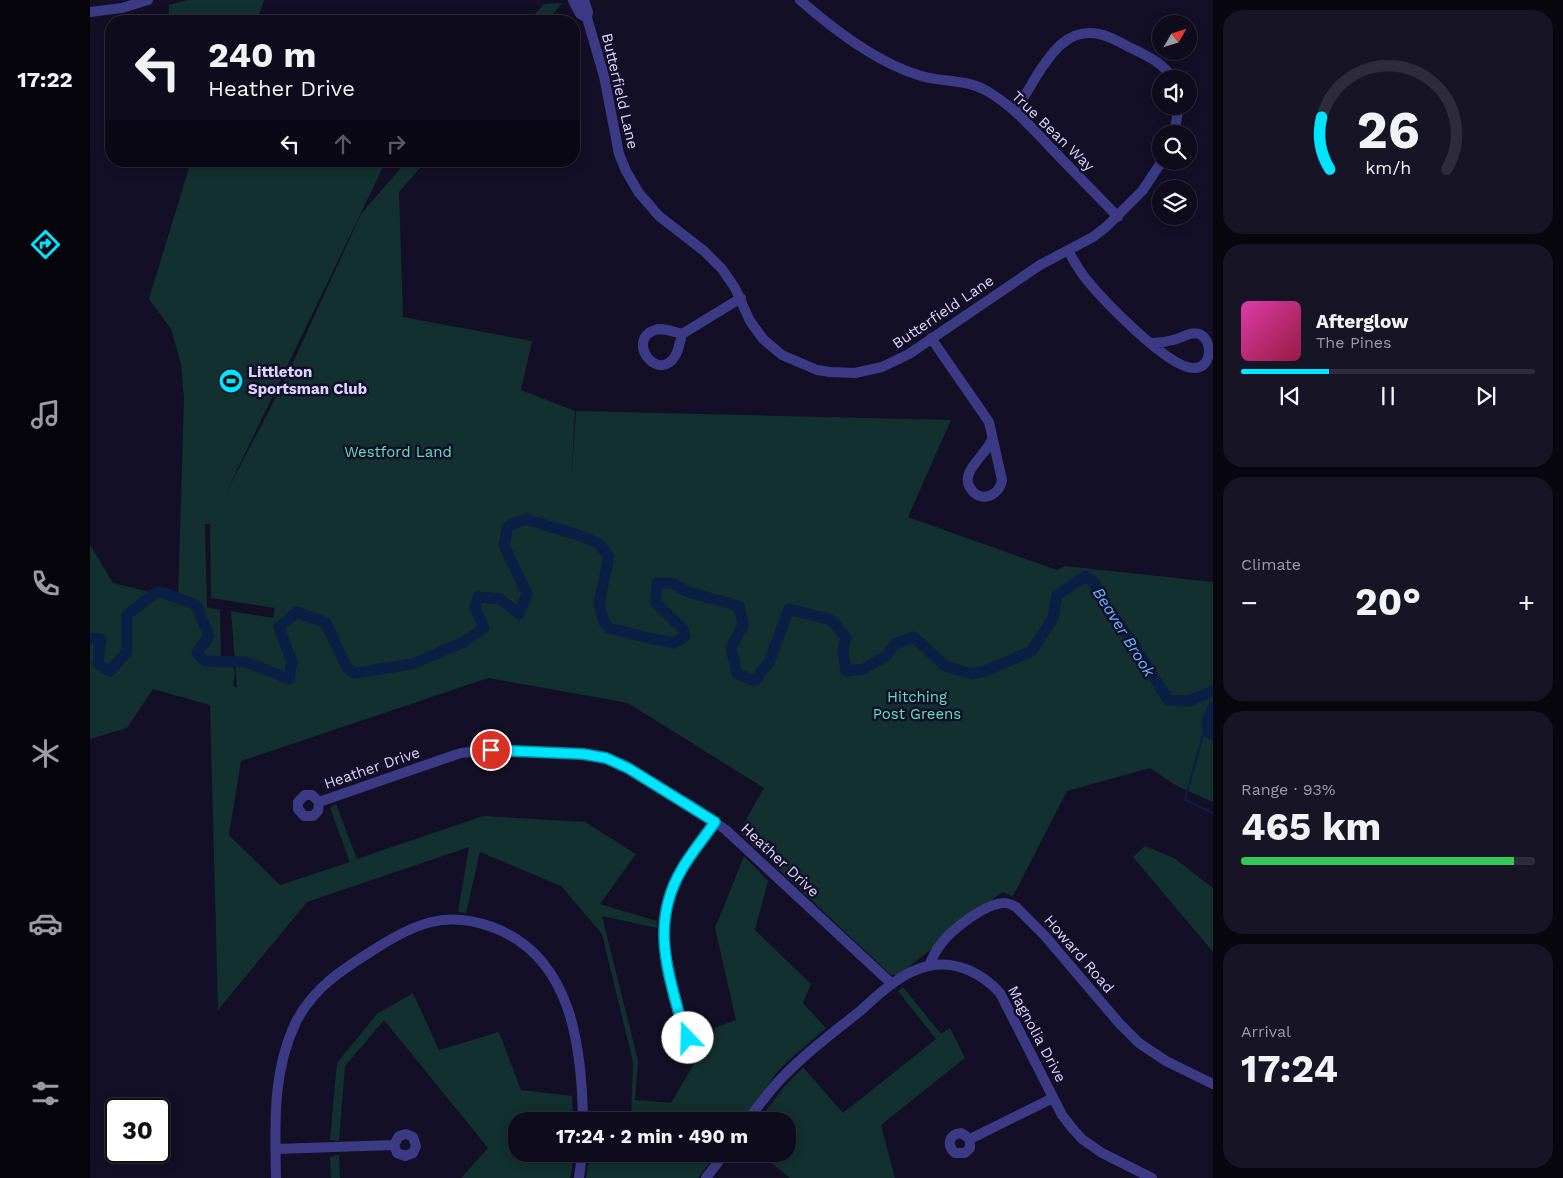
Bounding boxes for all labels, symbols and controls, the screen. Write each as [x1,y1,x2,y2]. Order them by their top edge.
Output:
north arrow [1152,15,1198,60]
map controls [1152,15,1197,225]
street label: Butterfield Lane [598,31,642,151]
text: 240 m [208,34,317,76]
icon: left [125,35,190,100]
text: 17:22 [17,67,73,92]
button: sound [1152,70,1197,115]
text: Heather Drive [208,76,355,101]
street label: True Bean Way [1008,87,1098,175]
text: 26 [1356,100,1420,161]
button: search [1152,125,1197,170]
icon: left [276,130,304,158]
icon: ahead [329,130,357,158]
icon: right [382,130,410,158]
text: km/h [1365,157,1411,178]
button: layers [1152,180,1197,225]
icon: directions [28,227,63,262]
street label: Butterfield Lane [889,271,997,353]
text: Afterglow [1316,310,1408,333]
text: The Pines [1316,333,1392,352]
place label: Littleton Sportsman Club [248,363,367,398]
sports icon: Littleton Sportsman Club [218,368,244,394]
icon: previous [1276,382,1304,410]
icon: pause [1374,382,1402,410]
icon: next [1472,382,1500,410]
icon: music [28,397,63,432]
park label: Westford Land [344,443,452,461]
text: Climate [1241,555,1301,574]
icon: phone [28,566,63,601]
text: 20° [1355,580,1421,624]
water label: Beaver Brook [1089,584,1160,681]
text: − [1241,586,1258,619]
text: + [1518,586,1535,619]
park label: Hitching Post Greens [873,688,961,723]
pin [470,729,512,771]
icon: climate [28,736,63,771]
icon: arrive [477,736,505,764]
street label: Heather Drive [322,743,422,793]
text: Range · 93% [1241,780,1335,799]
text: 465 km [1241,805,1381,849]
street label: Heather Drive [737,819,823,901]
icon: car [28,906,63,941]
street label: Howard Road [1040,911,1118,997]
street label: Magnolia Drive [1004,983,1070,1085]
position arrow [661,1011,713,1063]
text: Arrival [1241,1022,1291,1041]
text: 17:24 [1241,1047,1338,1091]
icon: filters [28,1076,63,1111]
speed limit sign: 30 [105,1098,170,1163]
text: 17:24 · 2 min · 490 m [556,1125,748,1148]

